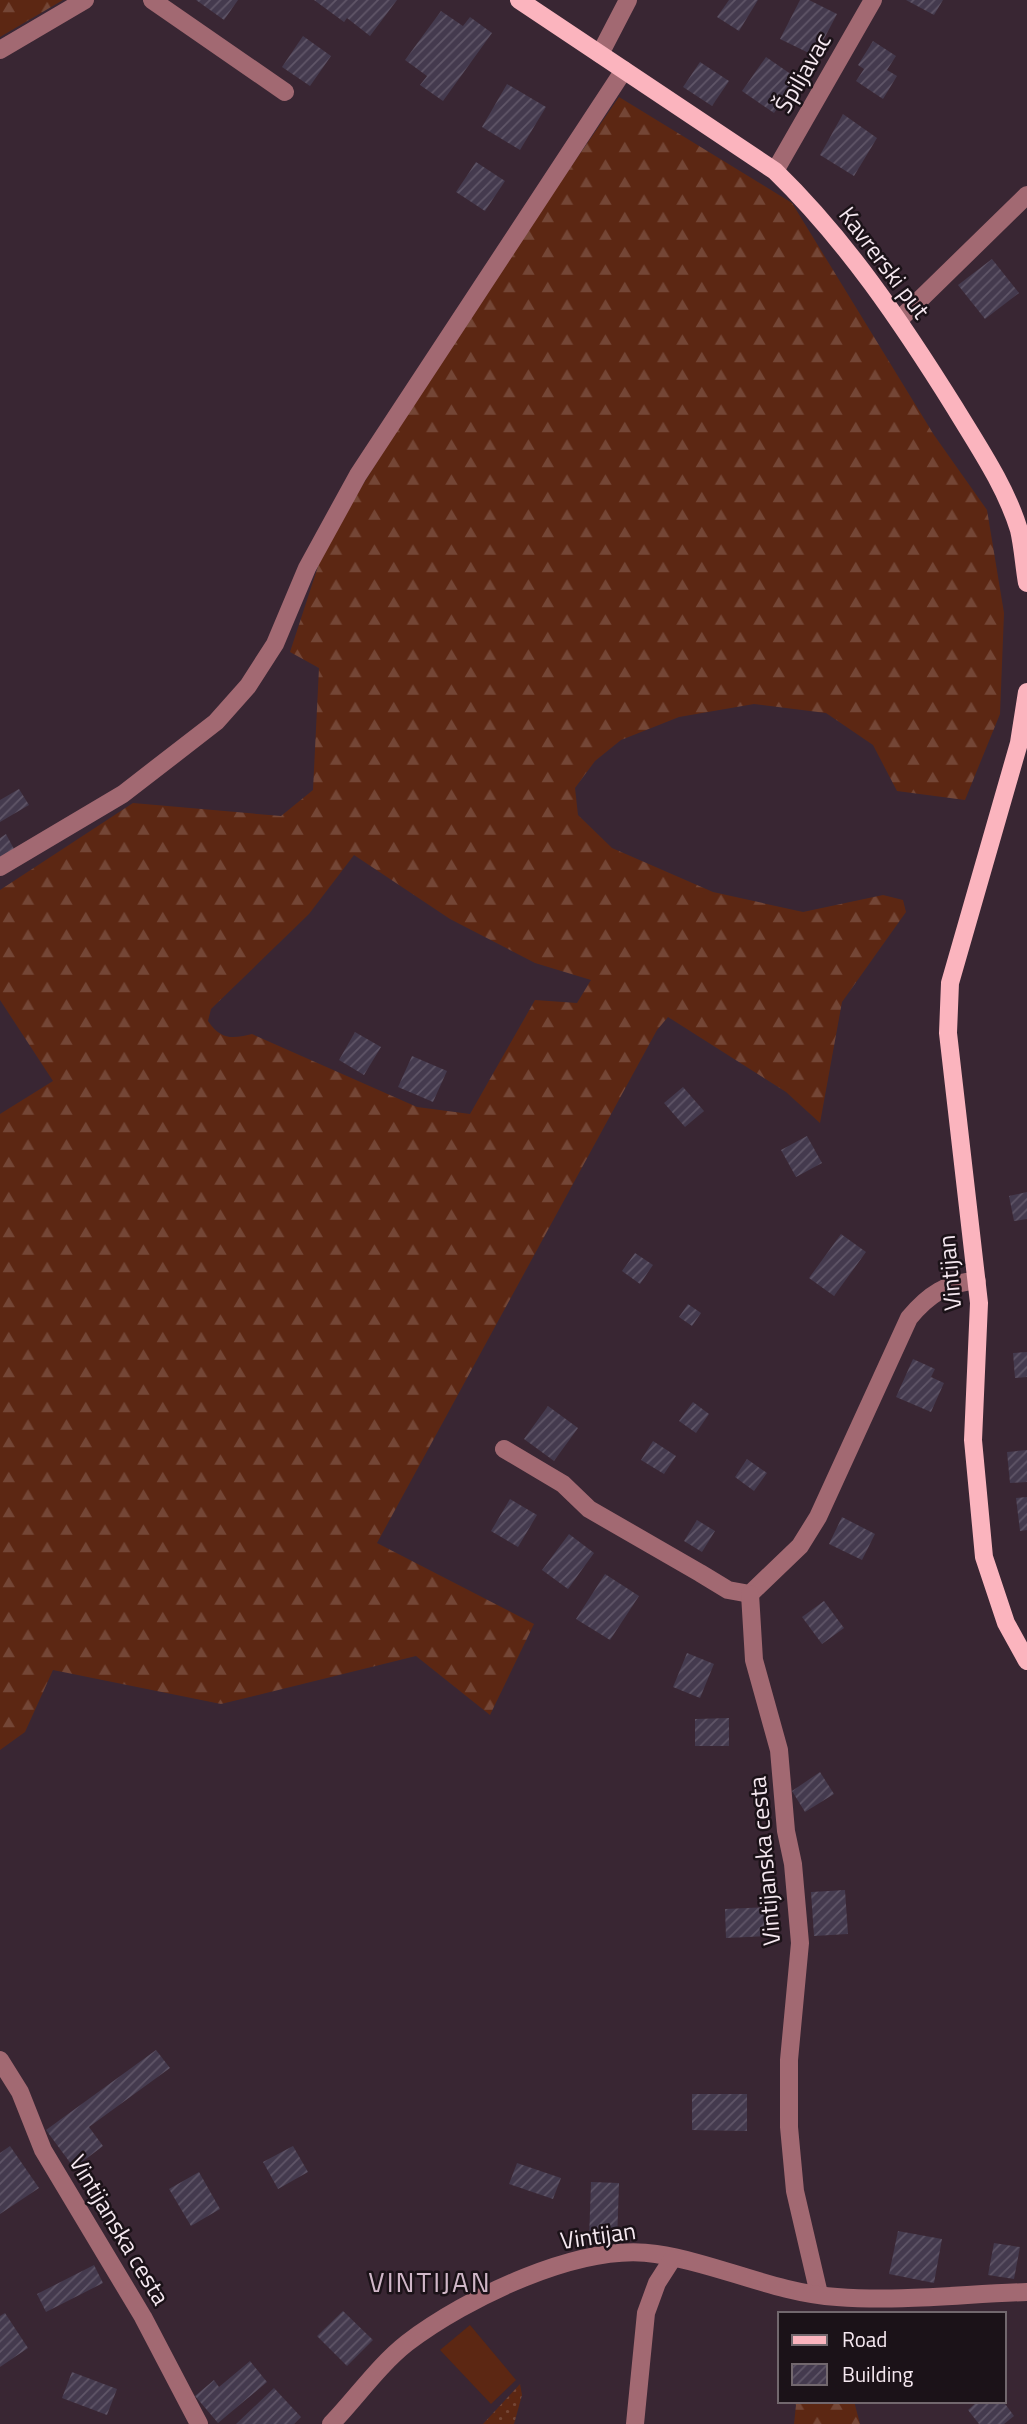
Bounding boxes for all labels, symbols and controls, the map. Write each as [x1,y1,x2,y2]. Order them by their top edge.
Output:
street label: Špiljavac [765,26,840,119]
street label: Kavrerski put [831,199,939,327]
street label: Vintijan [928,1234,970,1312]
street label: Vintijanska cesta [739,1775,789,1947]
street label: Vintijanska cesta [61,2147,179,2312]
street label: Vintijan [558,2212,638,2258]
district label: VINTIJAN [368,2260,492,2303]
legend [778,2312,1006,2403]
text: Road [842,2323,887,2355]
text: Building [842,2358,914,2390]

